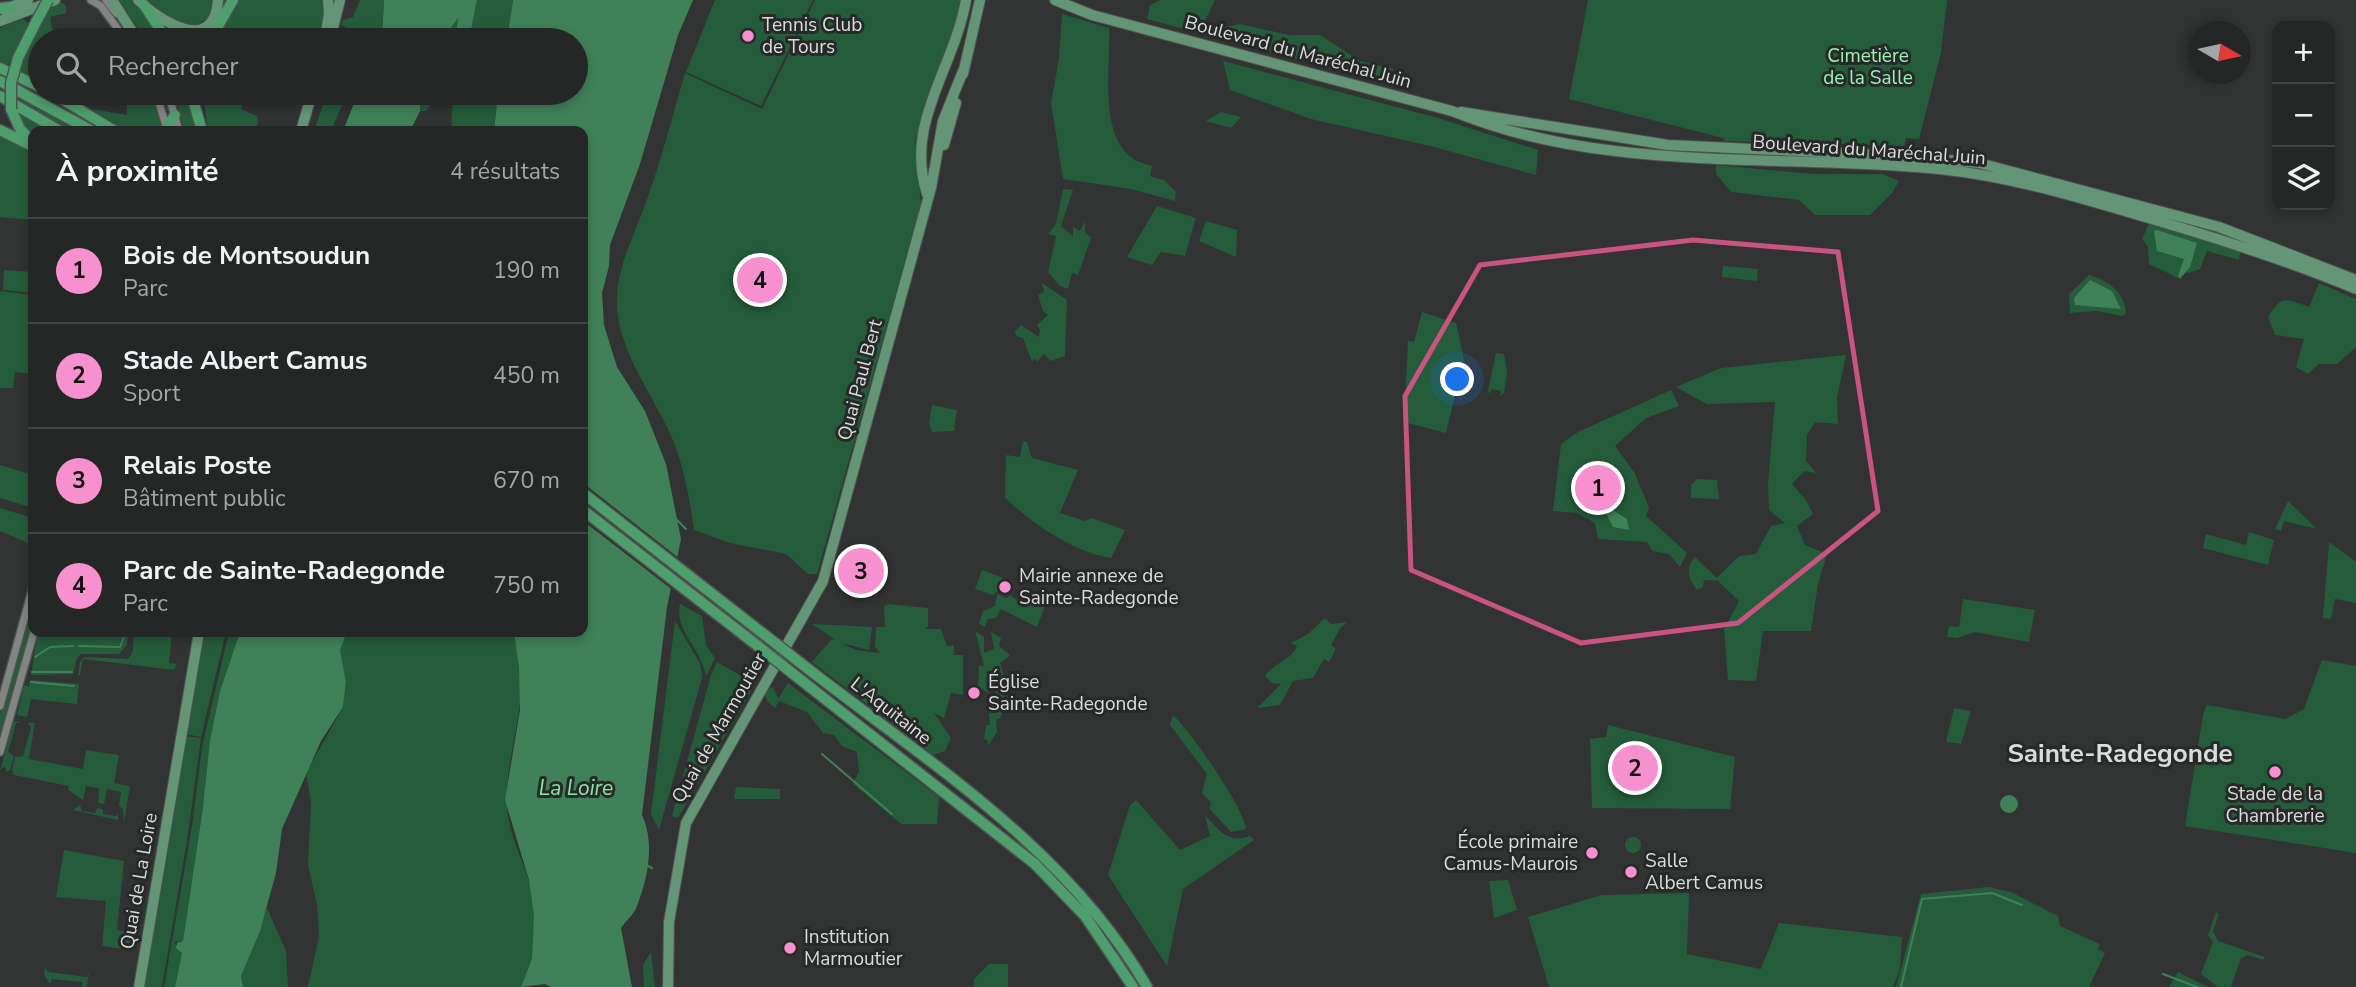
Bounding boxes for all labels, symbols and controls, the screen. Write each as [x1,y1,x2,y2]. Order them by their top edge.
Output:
street label: Boulevard du Maréchal Juin [1182,9,1414,95]
place label: Tennis Club de Tours [762,12,862,60]
north arrow [2188,21,2251,84]
map controls [2272,21,2335,210]
button: + [2272,21,2335,84]
search box [28,28,588,105]
marker: Tennis Club de Tours [740,28,756,44]
park label: Cimetière de la Salle [1823,43,1913,91]
icon: search [52,48,90,86]
text: Rechercher [108,49,239,84]
button: − [2272,84,2335,147]
street label: Boulevard du Maréchal Juin [1751,129,1987,171]
button: layers [2272,147,2335,210]
text: À proximité [56,151,218,192]
text: 4 résultats [450,156,560,187]
text: Bois de Montsoudun [123,238,370,273]
pin: 4 [737,254,783,306]
text: 1 [72,255,86,286]
text: 190 m [493,255,560,286]
text: Parc [123,273,168,304]
street label: Quai Paul Bert [831,316,889,443]
text: Stade Albert Camus [123,343,367,378]
text: 2 [72,360,86,391]
text: 450 m [493,360,560,391]
your location [1440,362,1474,396]
text: Sport [123,378,180,409]
text: Relais Poste [123,448,271,483]
pin: 1 [1575,462,1621,514]
text: 3 [72,465,86,496]
text: 670 m [493,465,560,496]
text: Bâtiment public [123,483,286,514]
pin: 3 [838,545,884,597]
text: Parc de Sainte-Radegonde [123,553,445,588]
place label: Mairie annexe de Sainte-Radegonde [1019,563,1179,611]
text: 4 [72,570,86,601]
text: 750 m [493,570,560,601]
marker: Mairie annexe de Sainte-Radegonde [997,579,1013,595]
text: Parc [123,588,168,619]
street label: Quai de Marmoutier [665,648,773,808]
place label: Église Sainte-Radegonde [988,669,1148,717]
street label: L'Aquitaine [845,671,937,751]
marker: Église Sainte-Radegonde [966,685,982,701]
district label: Sainte-Radegonde [2007,736,2233,771]
pin: 2 [1612,742,1658,794]
marker: Stade de la Chambrerie [2267,764,2283,780]
water label: La Loire [539,774,613,802]
place label: Stade de la Chambrerie [2225,781,2325,829]
street label: Quai de La Loire [114,811,164,951]
place label: École primaire Camus-Maurois [1444,829,1578,877]
marker: École primaire Camus-Maurois [1584,845,1600,861]
place label: Salle Albert Camus [1645,848,1763,896]
marker: Salle Albert Camus [1623,864,1639,880]
place label: Institution Marmoutier [804,924,903,972]
marker: Institution Marmoutier [782,940,798,956]

